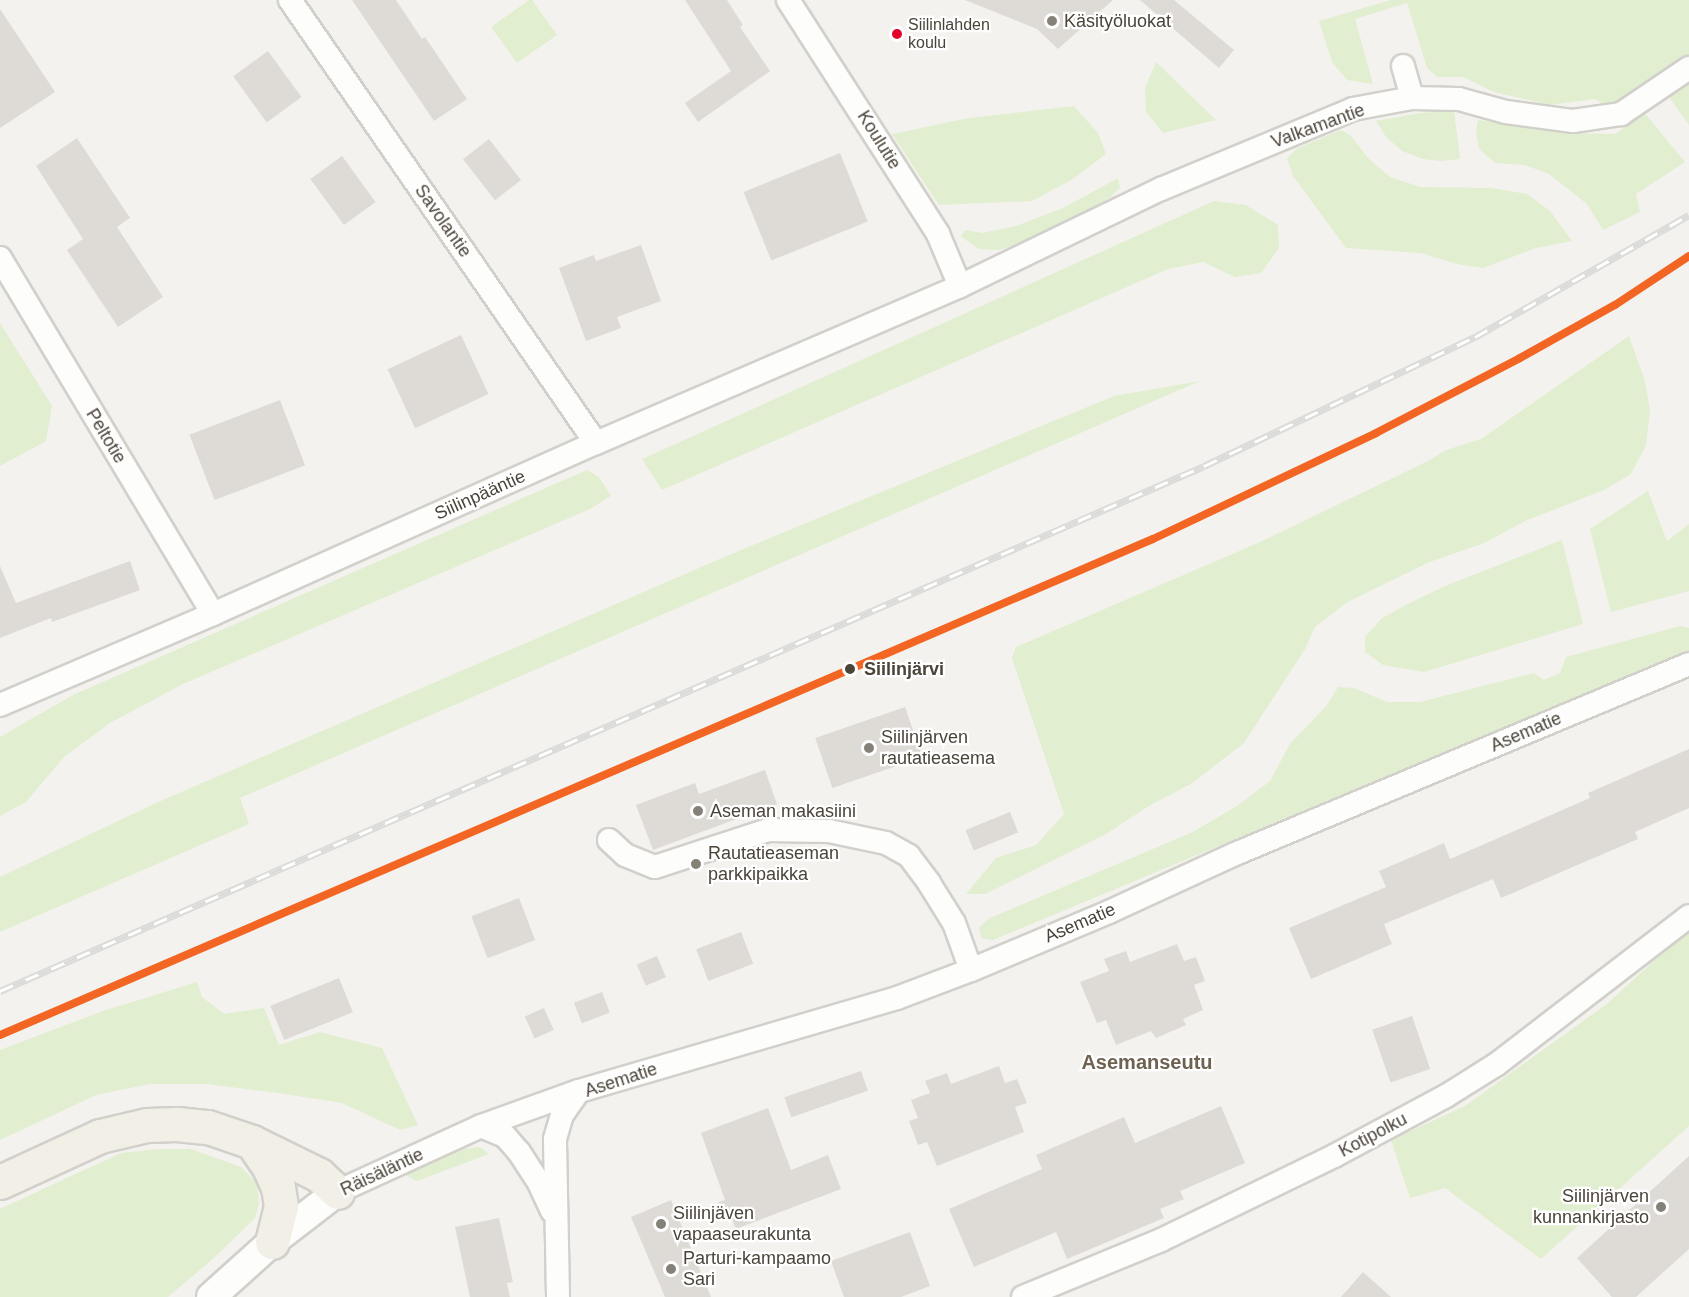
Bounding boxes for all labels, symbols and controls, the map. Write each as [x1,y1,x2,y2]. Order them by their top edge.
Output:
place label: Käsityöluokat [1064,10,1171,32]
marker: Käsityöluokat [1045,14,1059,28]
place label: Siilinlahden koulu [908,15,990,53]
marker: Siilinlahden koulu [891,28,903,40]
street label: Valkamantie [1268,99,1368,153]
street label: Koulutie [853,107,905,173]
street label: Savolantie [410,180,476,262]
street label: Peltotie [81,405,131,467]
street label: Siilinpääntie [431,465,529,525]
place label: Siilinjärvi [864,658,944,680]
marker: Siilinjärvi [841,660,859,678]
street label: Asematie [1487,707,1565,757]
place label: Siilinjärven rautatieasema [881,727,995,770]
marker: Siilinjärven rautatieasema [862,741,876,755]
place label: Aseman makasiini [710,800,856,822]
marker: Aseman makasiini [691,804,705,818]
place label: Rautatieaseman parkkipaikka [708,843,839,886]
marker: Rautatieaseman parkkipaikka [689,857,703,871]
street label: Asematie [1041,898,1119,948]
district label: Asemanseutu [1081,1050,1213,1074]
street label: Asematie [582,1058,660,1102]
street label: Kotipolku [1335,1108,1411,1162]
street label: Räisäläntie [337,1143,427,1201]
place label: Siilinjärven kunnankirjasto [1533,1186,1649,1228]
marker: Siilinjärven kunnankirjasto [1654,1200,1668,1214]
place label: Siilinjäven vapaaseurakunta [673,1203,811,1246]
marker: Siilinjäven vapaaseurakunta [654,1217,668,1231]
place label: Parturi-kampaamo Sari [683,1248,831,1290]
marker: Parturi-kampaamo Sari [664,1262,678,1276]

